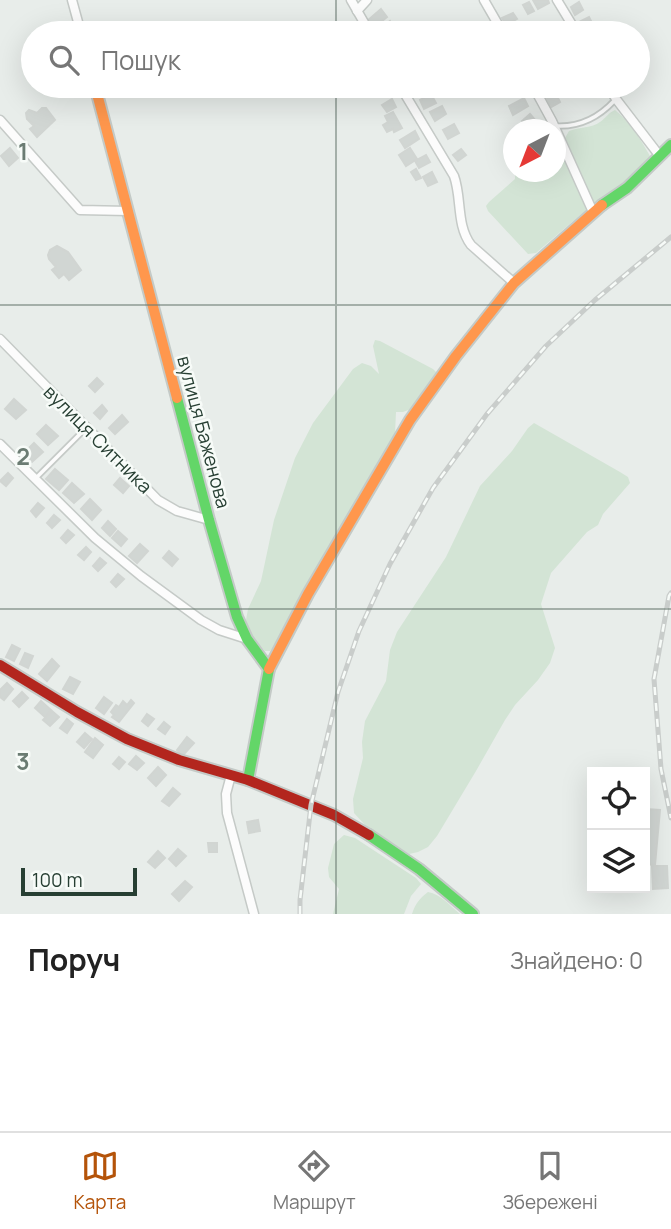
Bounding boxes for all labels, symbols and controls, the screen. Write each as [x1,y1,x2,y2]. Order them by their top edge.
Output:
search box [21,21,650,98]
icon: search [45,41,83,79]
text: Пошук [101,42,181,78]
north arrow [503,119,566,182]
text: 1 [18,135,28,167]
street label: вулиця Баженова [171,353,237,511]
street label: вулиця Ситника [38,379,158,499]
text: 2 [16,440,30,472]
text: 3 [16,745,30,777]
map controls [587,767,650,893]
button: locate [587,767,650,830]
button: layers [587,830,650,893]
scale bar [21,865,136,897]
text: 100 m [32,867,83,893]
text: Поруч [28,939,120,980]
text: Знайдено: 0 [510,944,643,976]
tab: Карта [73,1147,126,1215]
tab: Маршрут [273,1147,356,1215]
tab: Збережені [502,1147,598,1215]

